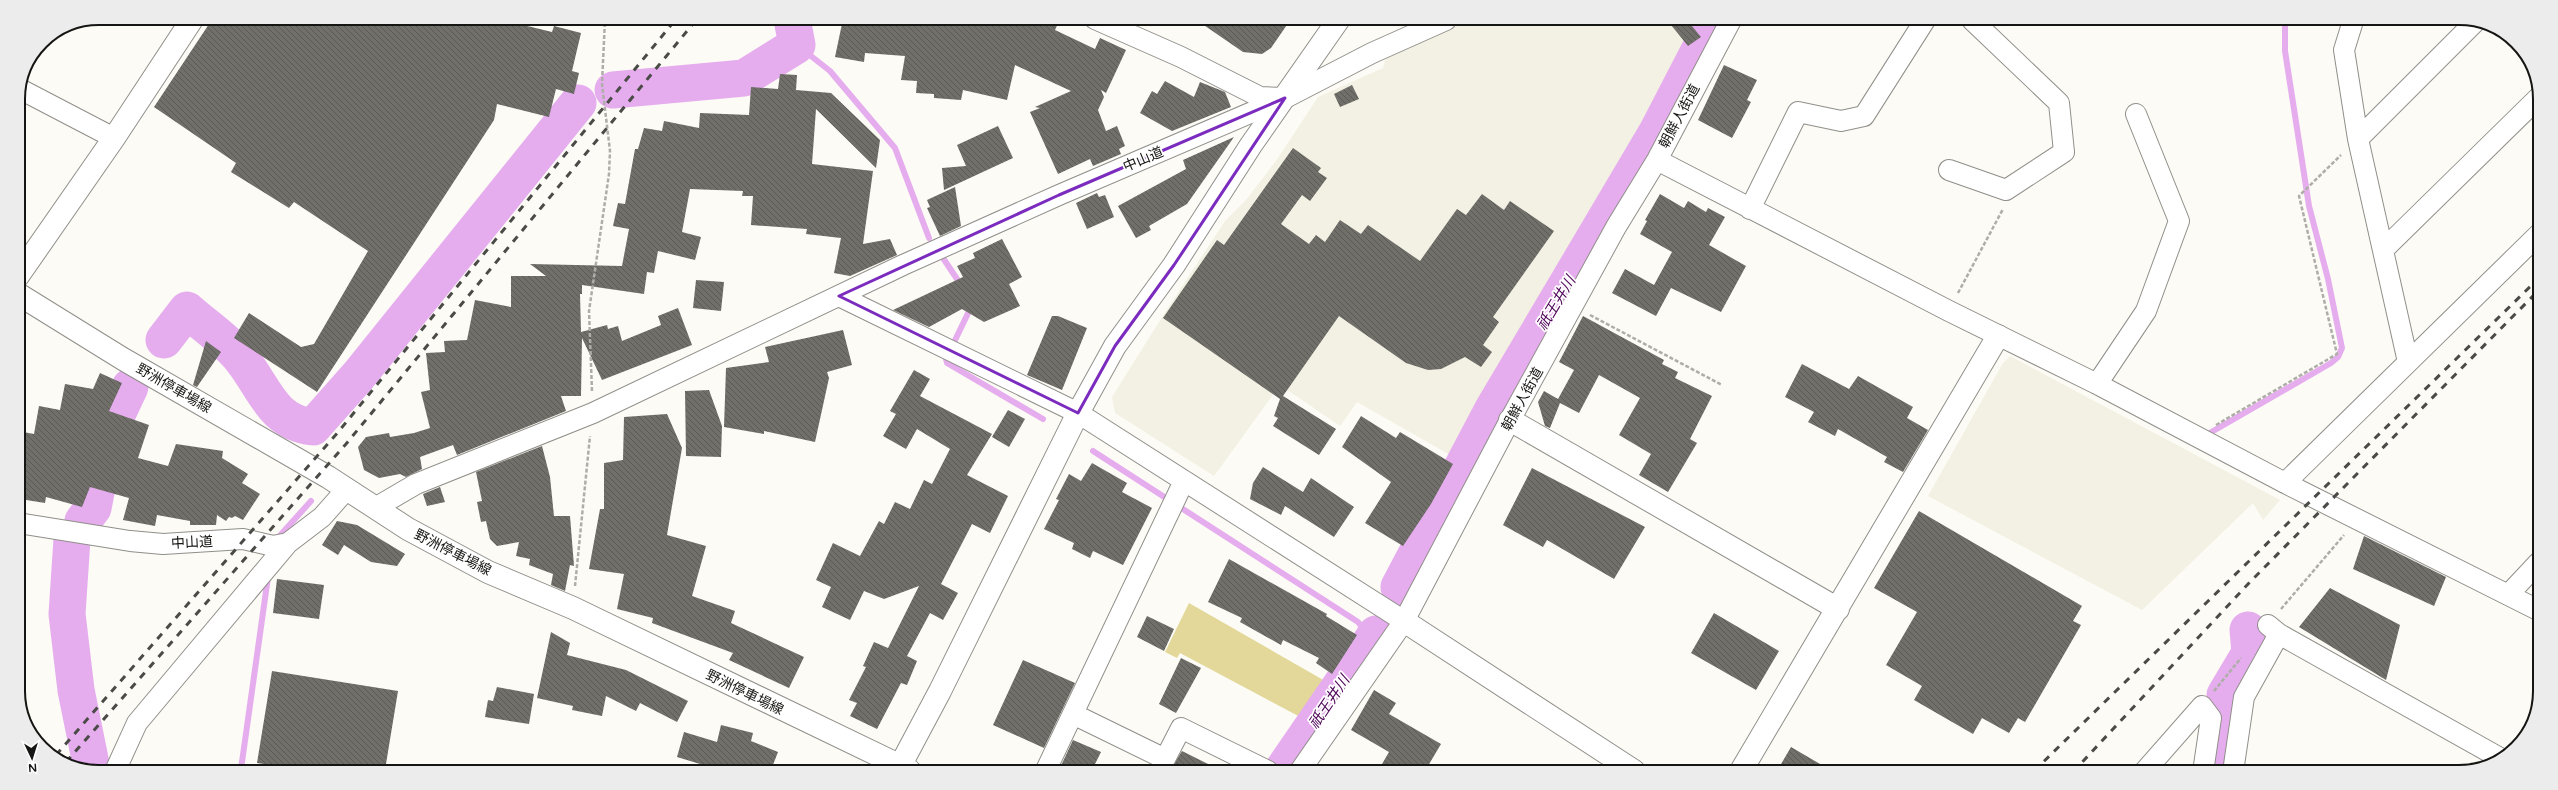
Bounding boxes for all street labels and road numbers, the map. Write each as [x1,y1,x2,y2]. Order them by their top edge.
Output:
street label: 朝鮮人街道 [1656,81,1703,151]
street label: 中山道 [1121,143,1166,175]
street label: 野洲停車場線 [133,360,214,417]
street label: 朝鮮人街道 [1498,365,1547,434]
street label: 野洲停車場線 [411,526,494,579]
street label: 中山道 [171,533,213,552]
street label: 野洲停車場線 [703,666,786,719]

